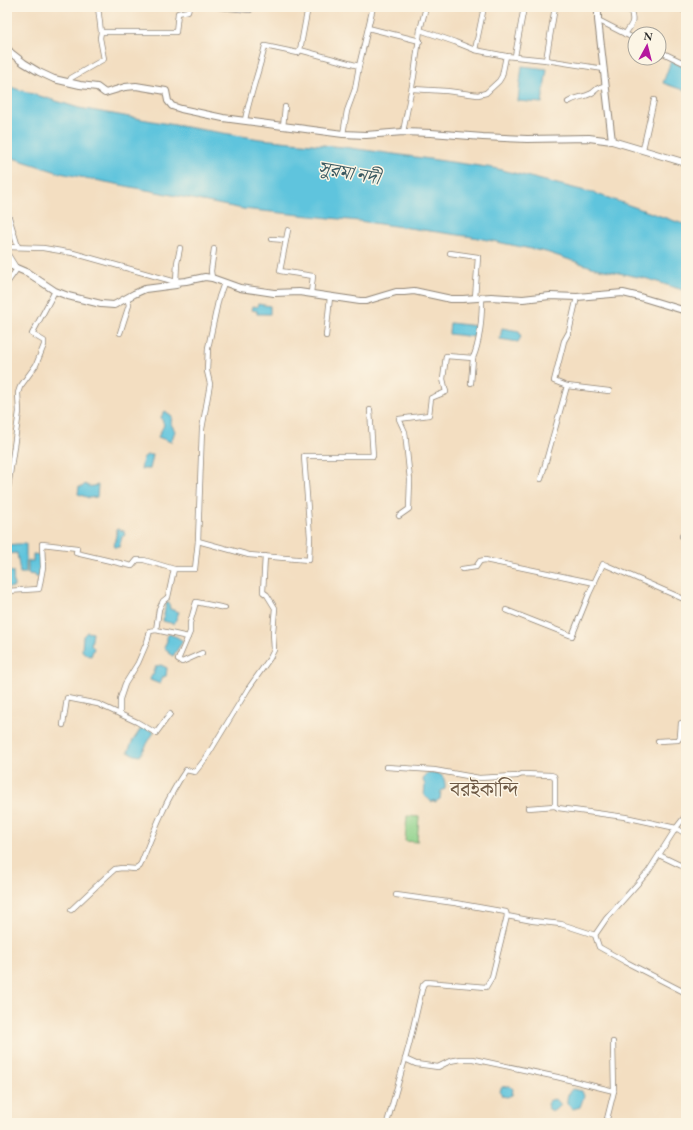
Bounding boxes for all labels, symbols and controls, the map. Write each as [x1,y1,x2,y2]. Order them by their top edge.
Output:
north arrow [627,26,667,66]
text: N [643,29,654,44]
water label: সুরমা নদী [316,155,384,191]
district label: বরইকান্দি [449,776,519,802]

